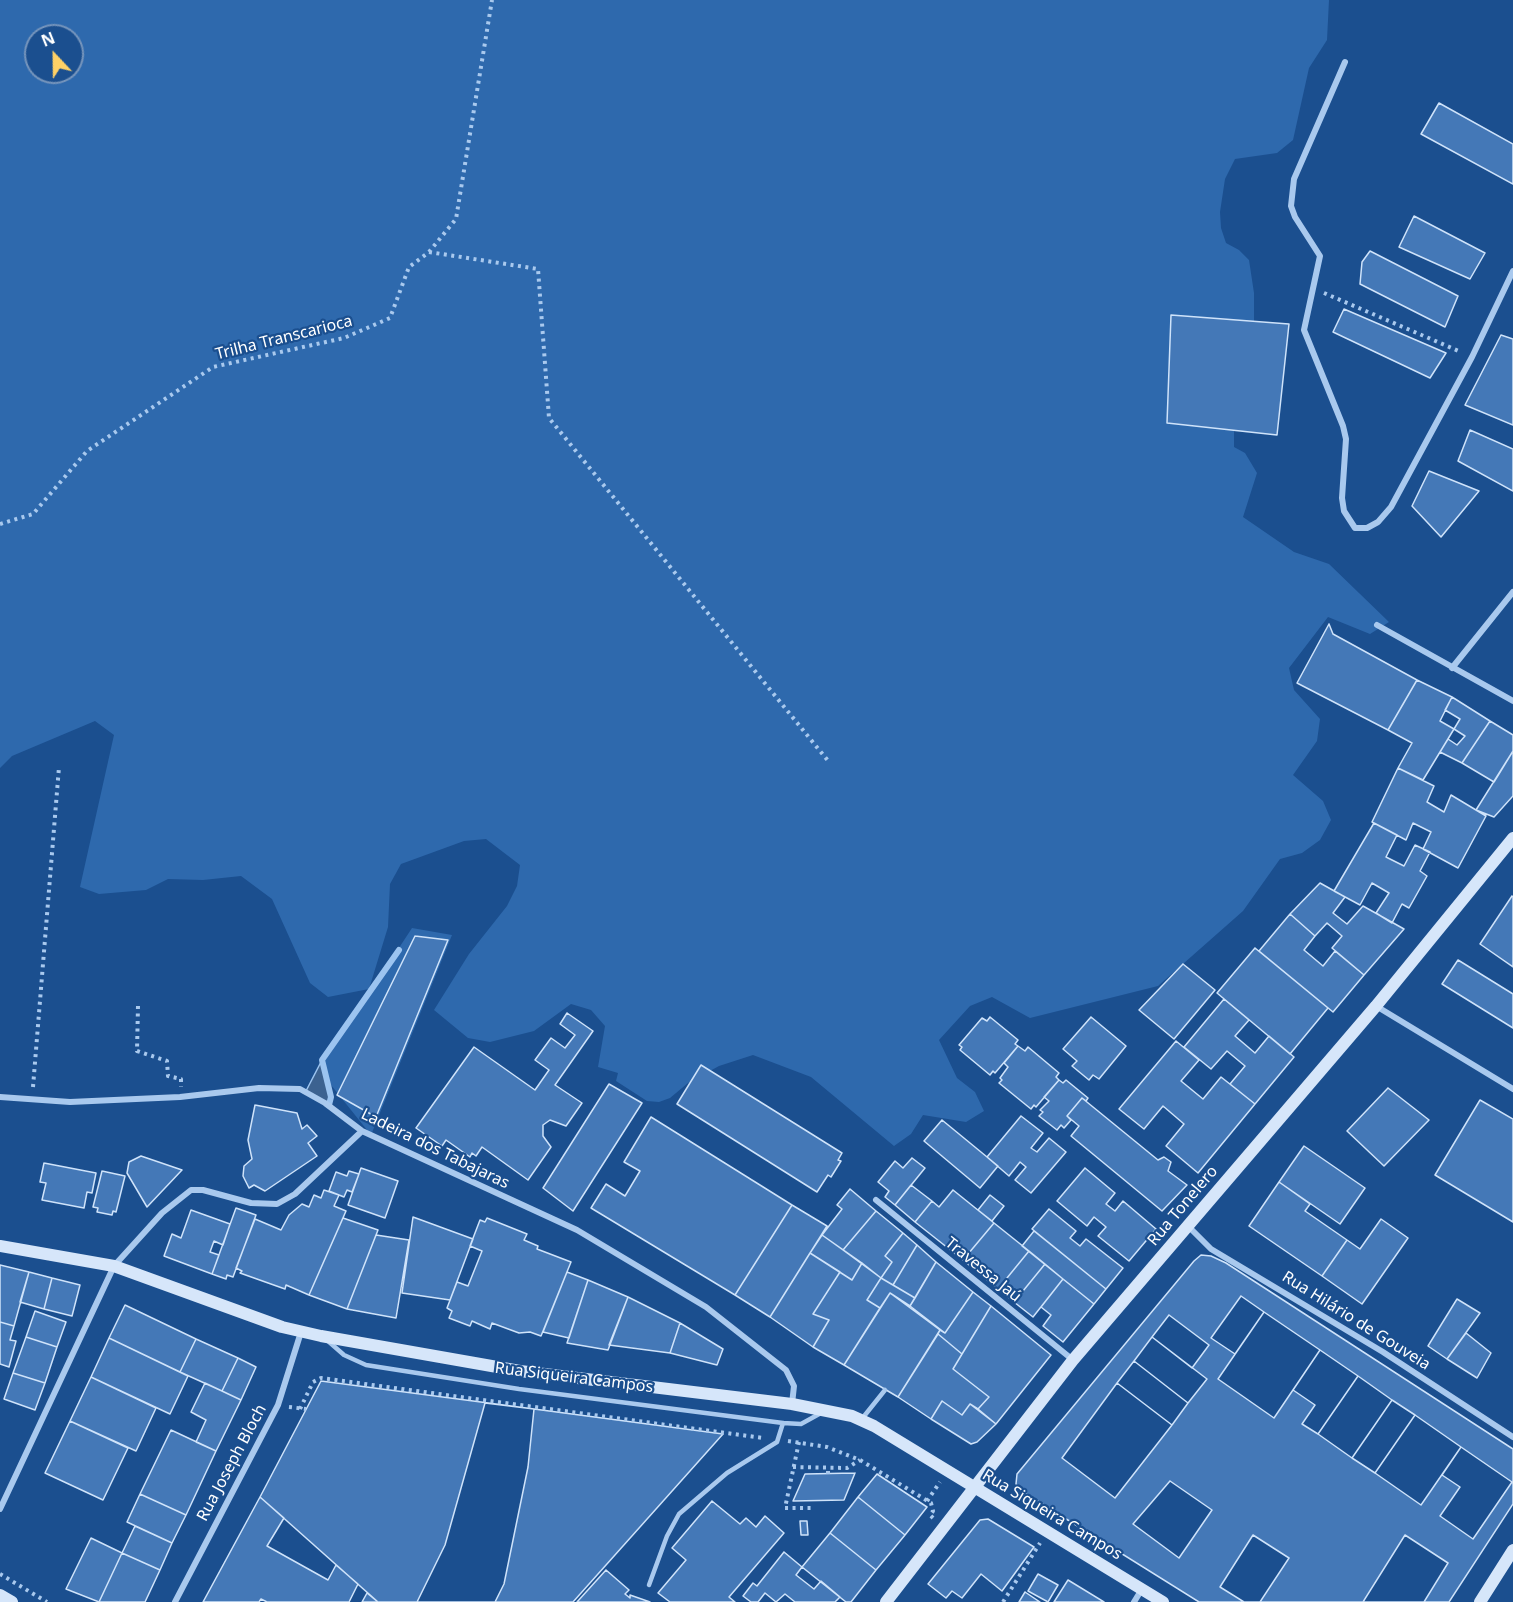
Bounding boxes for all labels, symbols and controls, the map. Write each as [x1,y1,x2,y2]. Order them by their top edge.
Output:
north arrow [24,24,84,84]
text: N [38,27,58,52]
street label: Trilha Transcarioca [213,312,355,364]
street label: Ladeira dos Tabajaras [358,1105,512,1193]
street label: Rua Tonelero [1144,1162,1222,1250]
street label: Travessa Jaú [941,1234,1025,1306]
street label: Rua Hilário de Gouveia [1278,1268,1434,1374]
street label: Rua Siqueira Campos [494,1359,654,1397]
street label: Rua Joseph Bloch [193,1401,271,1525]
street label: Rua Siqueira Campos [979,1466,1125,1564]

